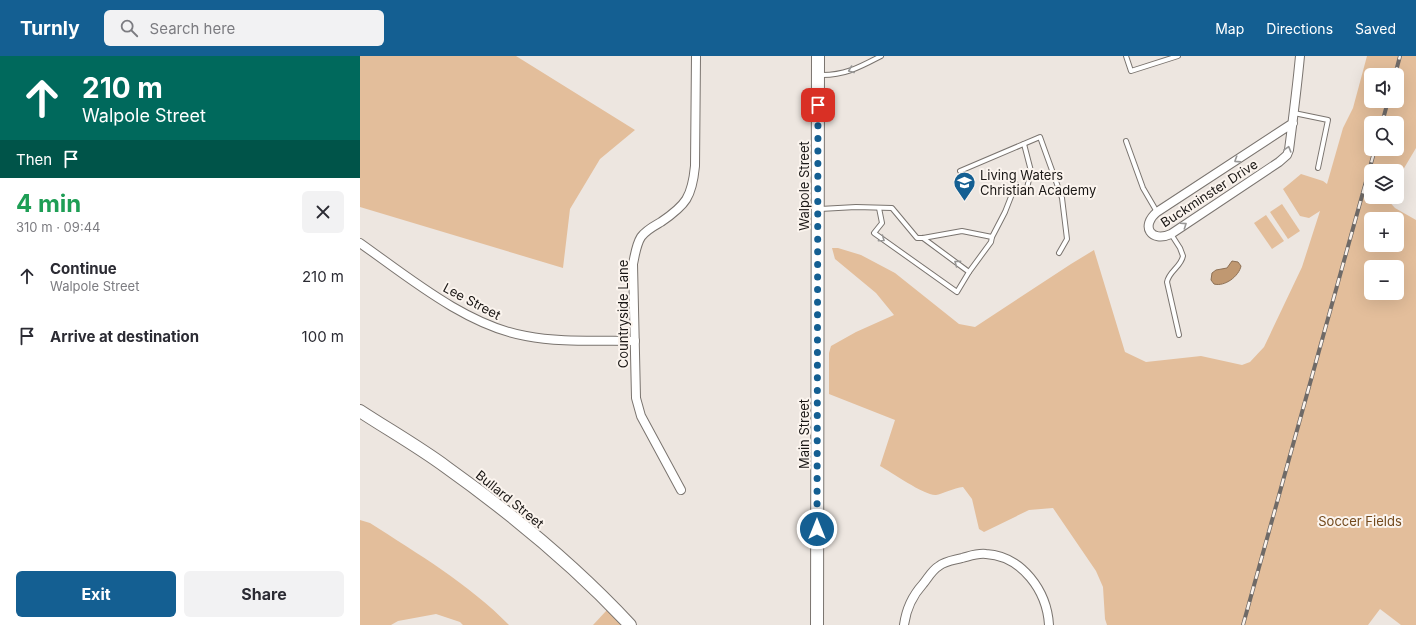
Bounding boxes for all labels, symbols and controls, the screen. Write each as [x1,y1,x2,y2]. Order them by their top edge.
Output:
search box [104,10,384,46]
text: Turnly [20,17,80,40]
icon: search [118,17,140,39]
text: Search here [150,19,235,38]
text: Map [1215,20,1244,37]
text: Directions [1266,20,1333,37]
text: Saved [1355,20,1396,37]
one-way arrow [847,66,854,74]
map controls [1364,68,1404,300]
button: sound [1364,68,1404,108]
text: 210 m [82,71,163,105]
icon: ahead [16,72,68,124]
pin [801,88,835,122]
icon: arrive [807,94,829,116]
text: Walpole Street [82,105,206,126]
button: search [1364,116,1404,156]
street label: Walpole Street [796,141,812,231]
one-way arrow [1283,146,1292,153]
icon: arrive [60,148,82,170]
text: Then [16,150,52,169]
one-way arrow [1234,155,1241,162]
street label: Buckminster Drive [1158,156,1260,230]
button: layers [1364,164,1404,204]
place label: Living Waters Christian Academy [980,167,1096,198]
school or university icon: Living Waters Christian Academy [951,169,977,202]
text: 4 min [16,189,81,218]
button: close [302,191,344,233]
button: + [1364,212,1404,252]
text: 310 m · 09:44 [16,219,100,235]
one-way arrow [1180,222,1187,230]
one-way arrow [878,234,885,242]
text: Continue [50,259,117,278]
street label: Countryside Lane [615,260,631,368]
button: − [1364,260,1404,300]
one-way arrow [954,261,961,268]
icon: ahead [16,265,38,287]
text: 210 m [302,267,344,286]
text: Walpole Street [50,278,139,294]
street label: Lee Street [440,279,504,323]
icon: arrive [16,325,38,347]
text: Arrive at destination [50,327,199,346]
text: 100 m [302,327,344,346]
street label: Main Street [796,399,812,469]
street label: Bullard Street [473,467,547,531]
position arrow [796,508,838,550]
park label: Soccer Fields [1318,513,1402,529]
button: Exit [16,571,176,617]
button: Share [184,571,344,617]

